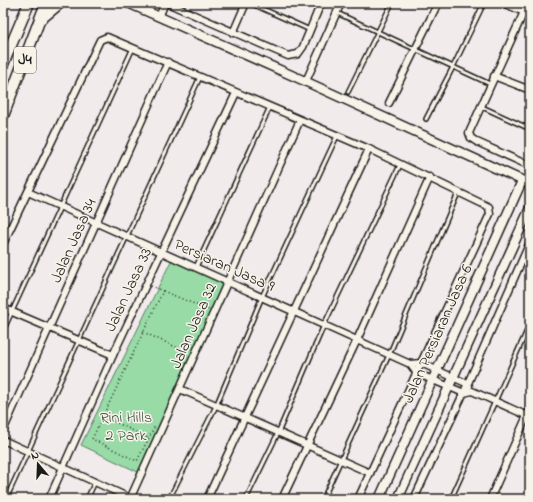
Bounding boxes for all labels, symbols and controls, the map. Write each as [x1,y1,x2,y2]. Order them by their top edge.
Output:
road number: J4 [14,47,36,73]
street label: Jalan Jasa 34 [45,195,103,287]
street label: Persiaran Jasa 9 [170,233,278,299]
street label: Jalan Jasa 33 [99,244,159,336]
street label: Jalan Persiaran Jasa 6 [397,261,479,407]
street label: Jalan Jasa 32 [164,279,224,373]
park label: Rini Hills 2 Park [100,406,152,448]
north arrow [18,444,58,484]
text: N [29,447,41,464]

